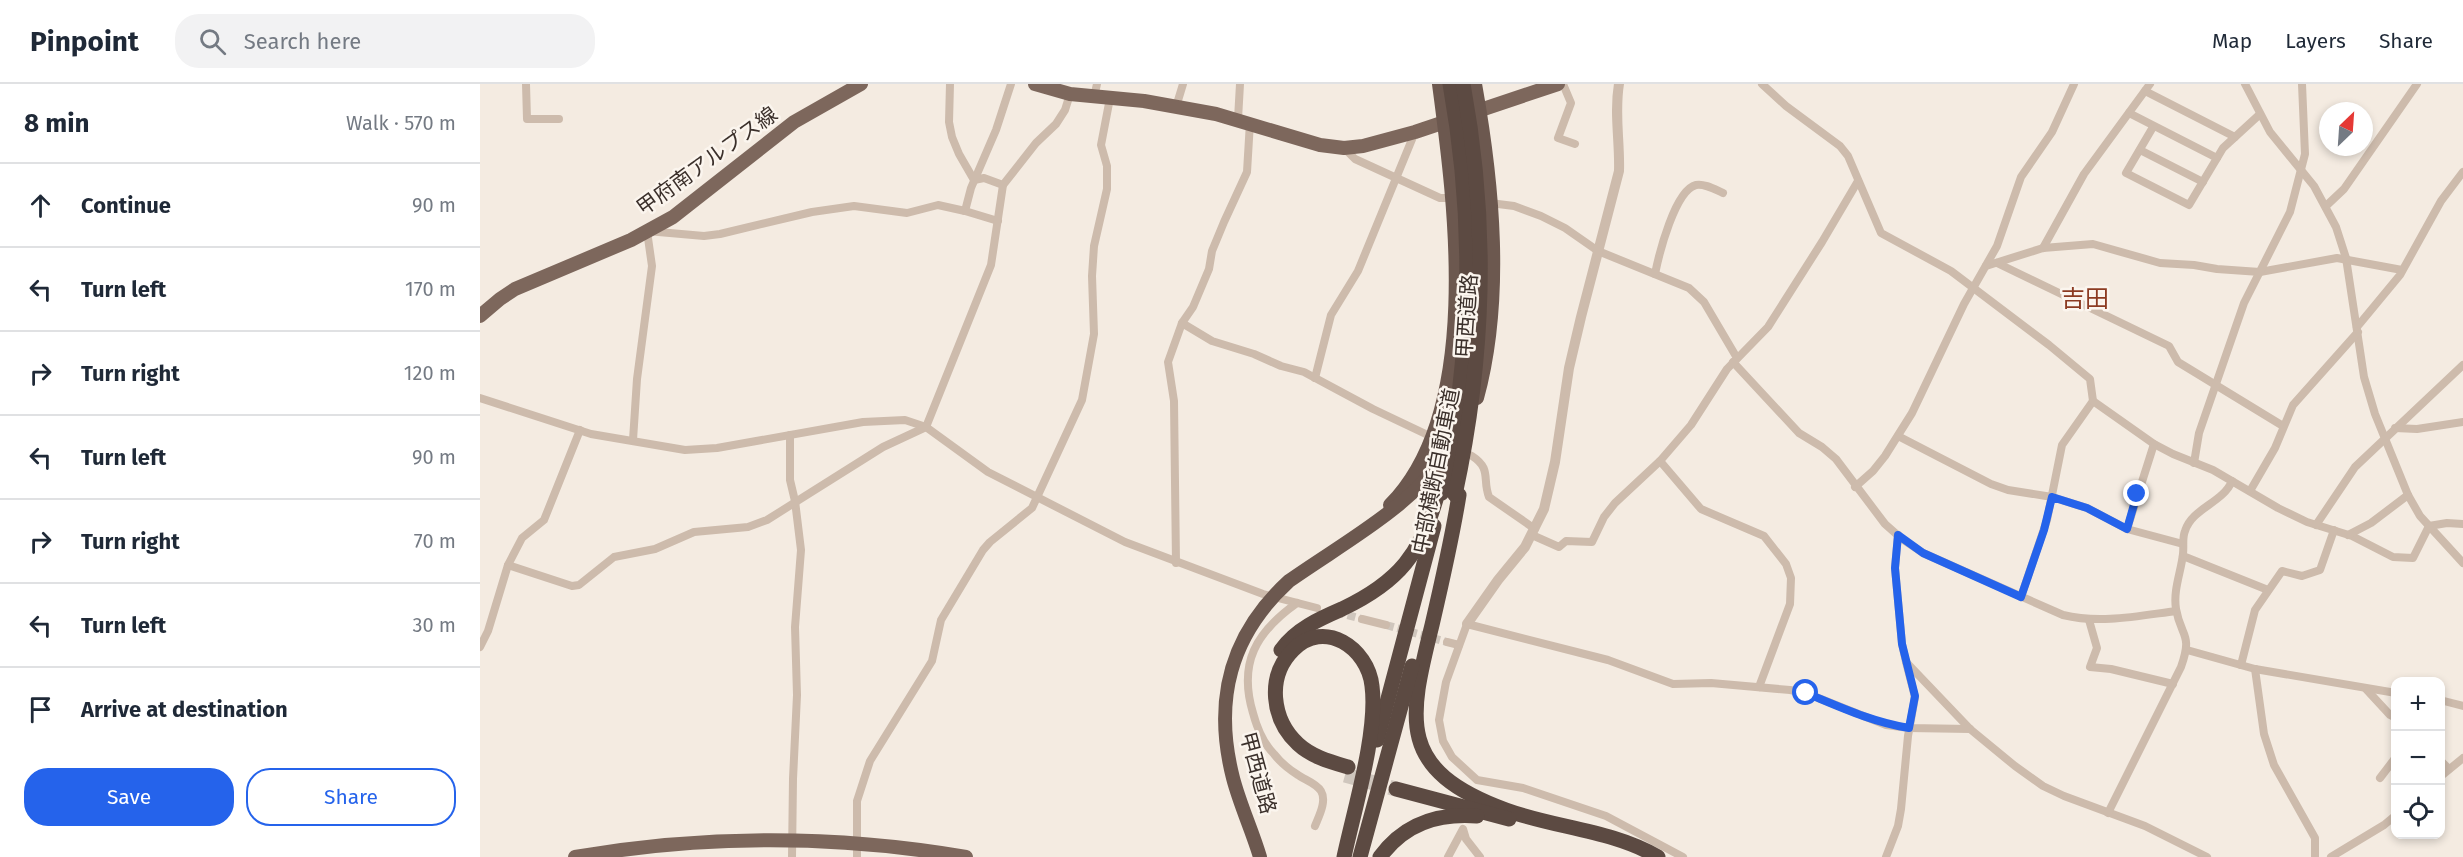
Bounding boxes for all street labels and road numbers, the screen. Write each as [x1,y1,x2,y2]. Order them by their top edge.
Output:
street label: 甲府南アルプス線 [631,101,783,221]
street label: 甲西道路 [1451,273,1483,359]
street label: 中部横断自動車道 [1407,386,1465,556]
street label: 甲西道路 [1235,729,1281,817]

